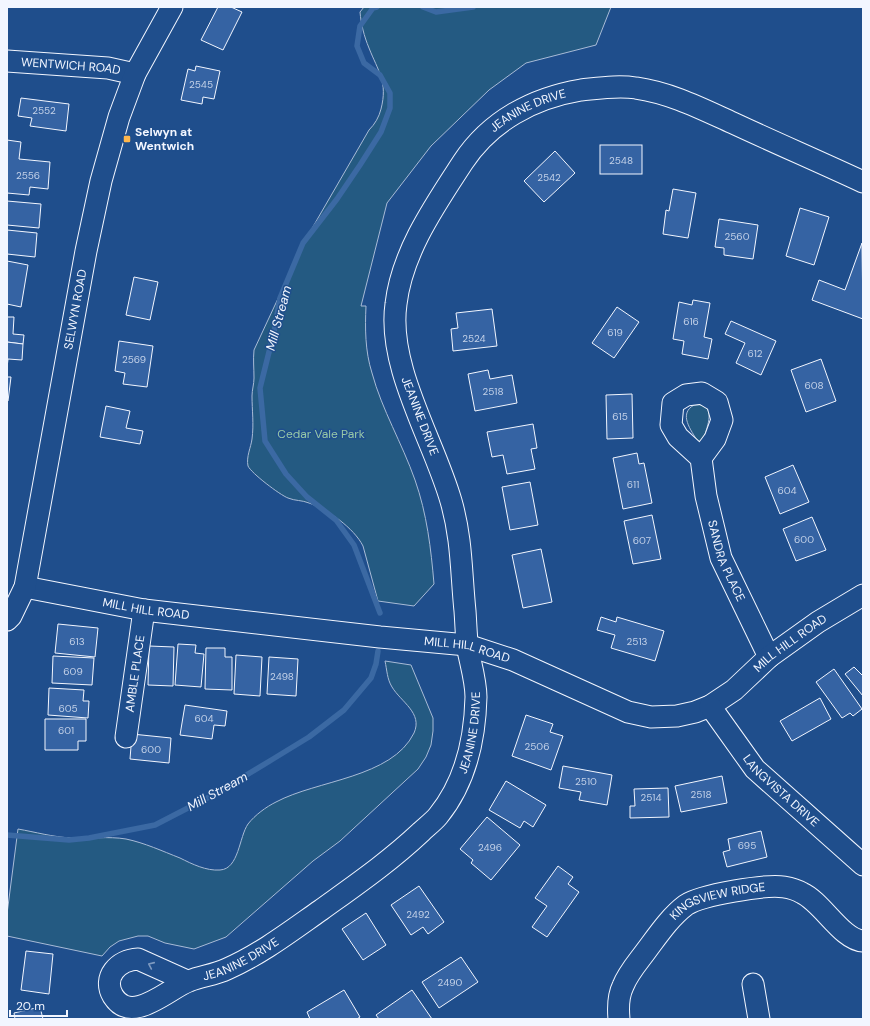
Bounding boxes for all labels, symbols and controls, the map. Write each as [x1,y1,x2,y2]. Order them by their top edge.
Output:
street label: WENTWICH ROAD [20,54,122,79]
house number: 2545 [189,78,213,91]
street label: JEANINE DRIVE [486,85,568,136]
house number: 2552 [32,104,56,117]
place label: Selwyn at Wentwich [135,124,194,154]
marker: Selwyn at Wentwich [122,134,132,144]
house number: 2548 [609,154,633,167]
house number: 2556 [16,169,40,182]
house number: 2542 [537,171,561,184]
house number: 2560 [725,230,750,243]
street label: SELWYN ROAD [60,268,91,351]
water label: Mill Stream [262,284,295,353]
house number: 616 [683,315,699,328]
house number: 619 [607,326,623,339]
house number: 2524 [462,332,486,345]
house number: 612 [747,347,763,360]
house number: 2569 [122,353,146,366]
street label: JEANINE DRIVE [398,374,442,458]
house number: 608 [804,379,824,392]
house number: 2518 [482,385,504,398]
house number: 615 [612,410,628,423]
park label: Cedar Vale Park [277,426,365,442]
house number: 611 [627,478,639,491]
house number: 604 [777,484,797,497]
street label: SANDRA PLACE [704,519,749,604]
house number: 600 [794,533,814,546]
house number: 607 [633,534,651,547]
street label: MILL HILL ROAD [101,594,190,623]
street label: MILL HILL ROAD [750,611,830,676]
street label: MILL HILL ROAD [423,633,512,666]
street label: AMBLE PLACE [122,634,148,713]
house number: 613 [69,635,85,648]
house number: 2513 [627,635,648,648]
house number: 609 [63,665,83,678]
house number: 2498 [270,670,294,683]
street label: JEANINE DRIVE [455,691,484,776]
house number: 605 [58,702,78,715]
house number: 604 [194,712,214,725]
house number: 601 [58,724,74,737]
house number: 2506 [525,740,549,753]
house number: 600 [141,743,161,756]
street label: LANGVISTA DRIVE [739,751,823,830]
water label: Mill Stream [184,768,251,815]
house number: 2510 [575,775,597,788]
house number: 2518 [690,788,712,801]
house number: 2514 [640,791,662,804]
house number: 695 [738,839,756,852]
house number: 2496 [478,841,502,854]
street label: KINGSVIEW RIDGE [666,879,766,923]
house number: 2492 [406,908,430,921]
street label: JEANINE DRIVE [201,934,282,984]
one-way arrow [148,962,156,970]
house number: 2490 [438,976,463,989]
scale bar [10,992,67,1018]
text: 20 m [16,998,45,1014]

